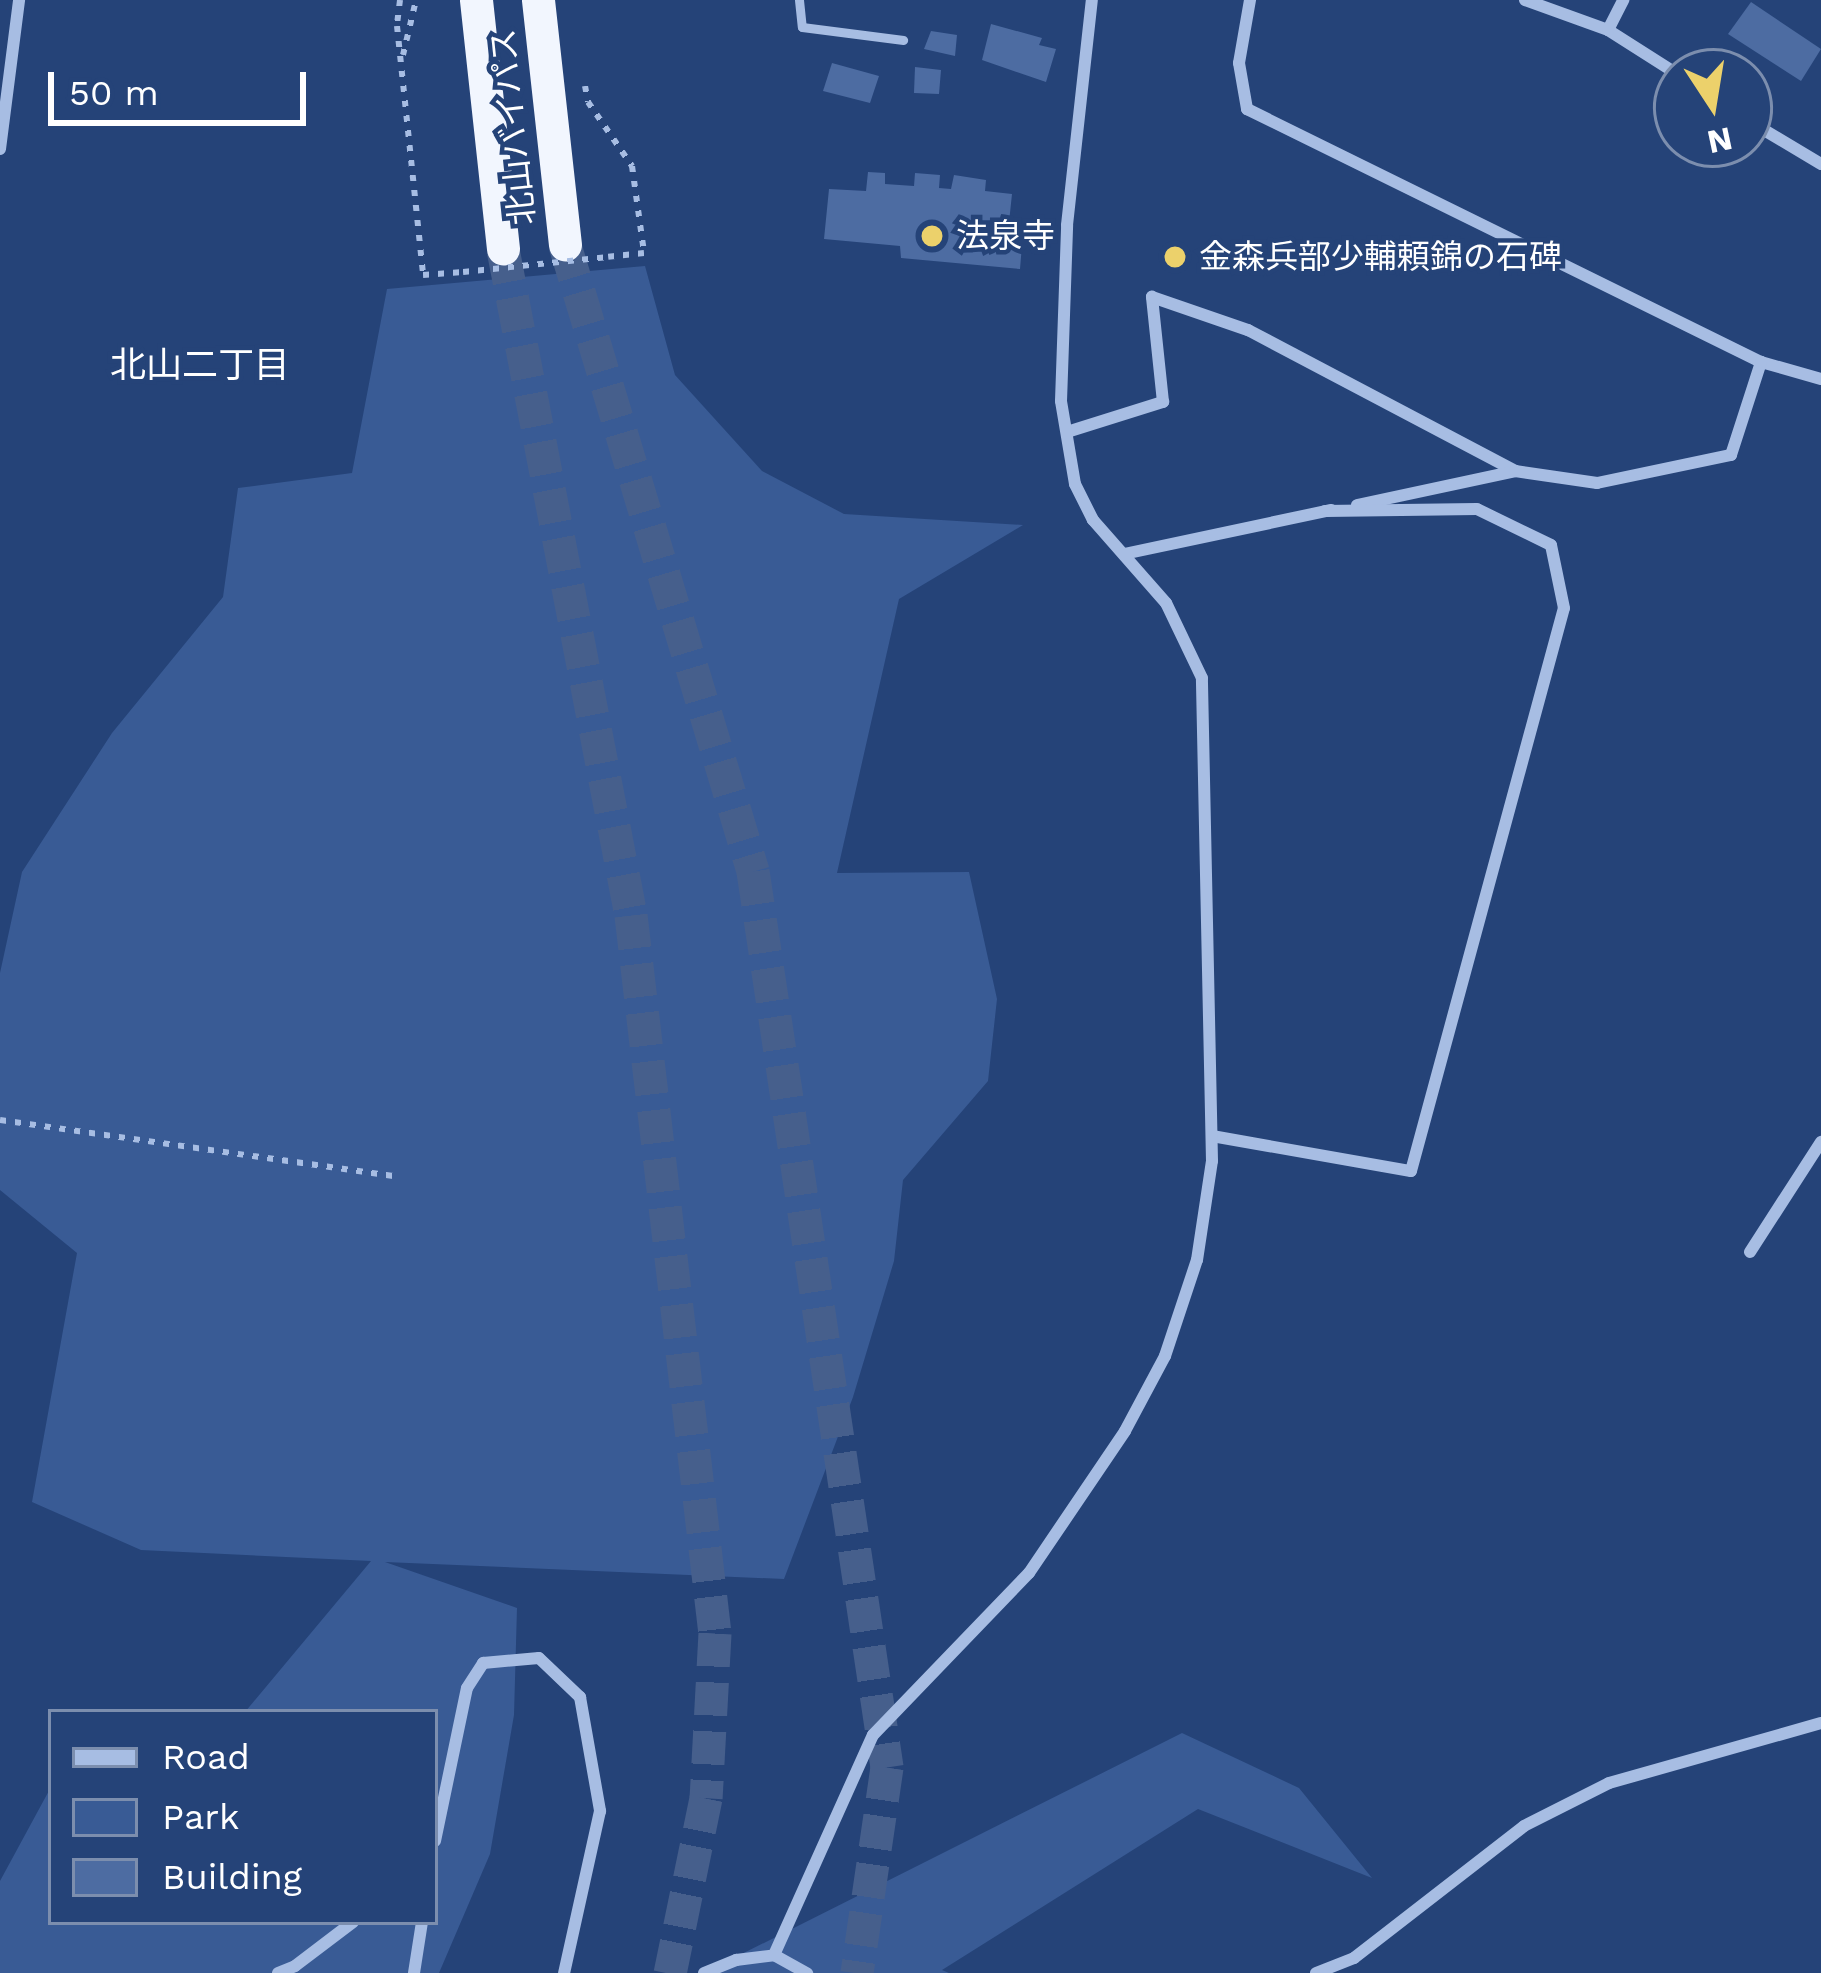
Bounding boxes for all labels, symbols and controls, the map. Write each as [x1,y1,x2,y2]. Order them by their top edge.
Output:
street label: 北山バイパス [483,26,543,228]
scale bar [54,48,312,122]
north arrow [1653,48,1773,168]
text: 50 m [69,72,159,114]
text: N [1704,119,1736,162]
place label: 法泉寺 [956,216,1055,256]
marker: 法泉寺 [919,223,945,249]
place label: 金森兵部少輔頼錦の石碑 [1199,237,1562,277]
marker: 金森兵部少輔頼錦の石碑 [1162,244,1188,270]
district label: 北山二丁目 [110,344,290,388]
legend [48,1709,438,1925]
text: Road [162,1736,250,1778]
text: Park [162,1796,239,1838]
text: Building [162,1856,302,1898]

